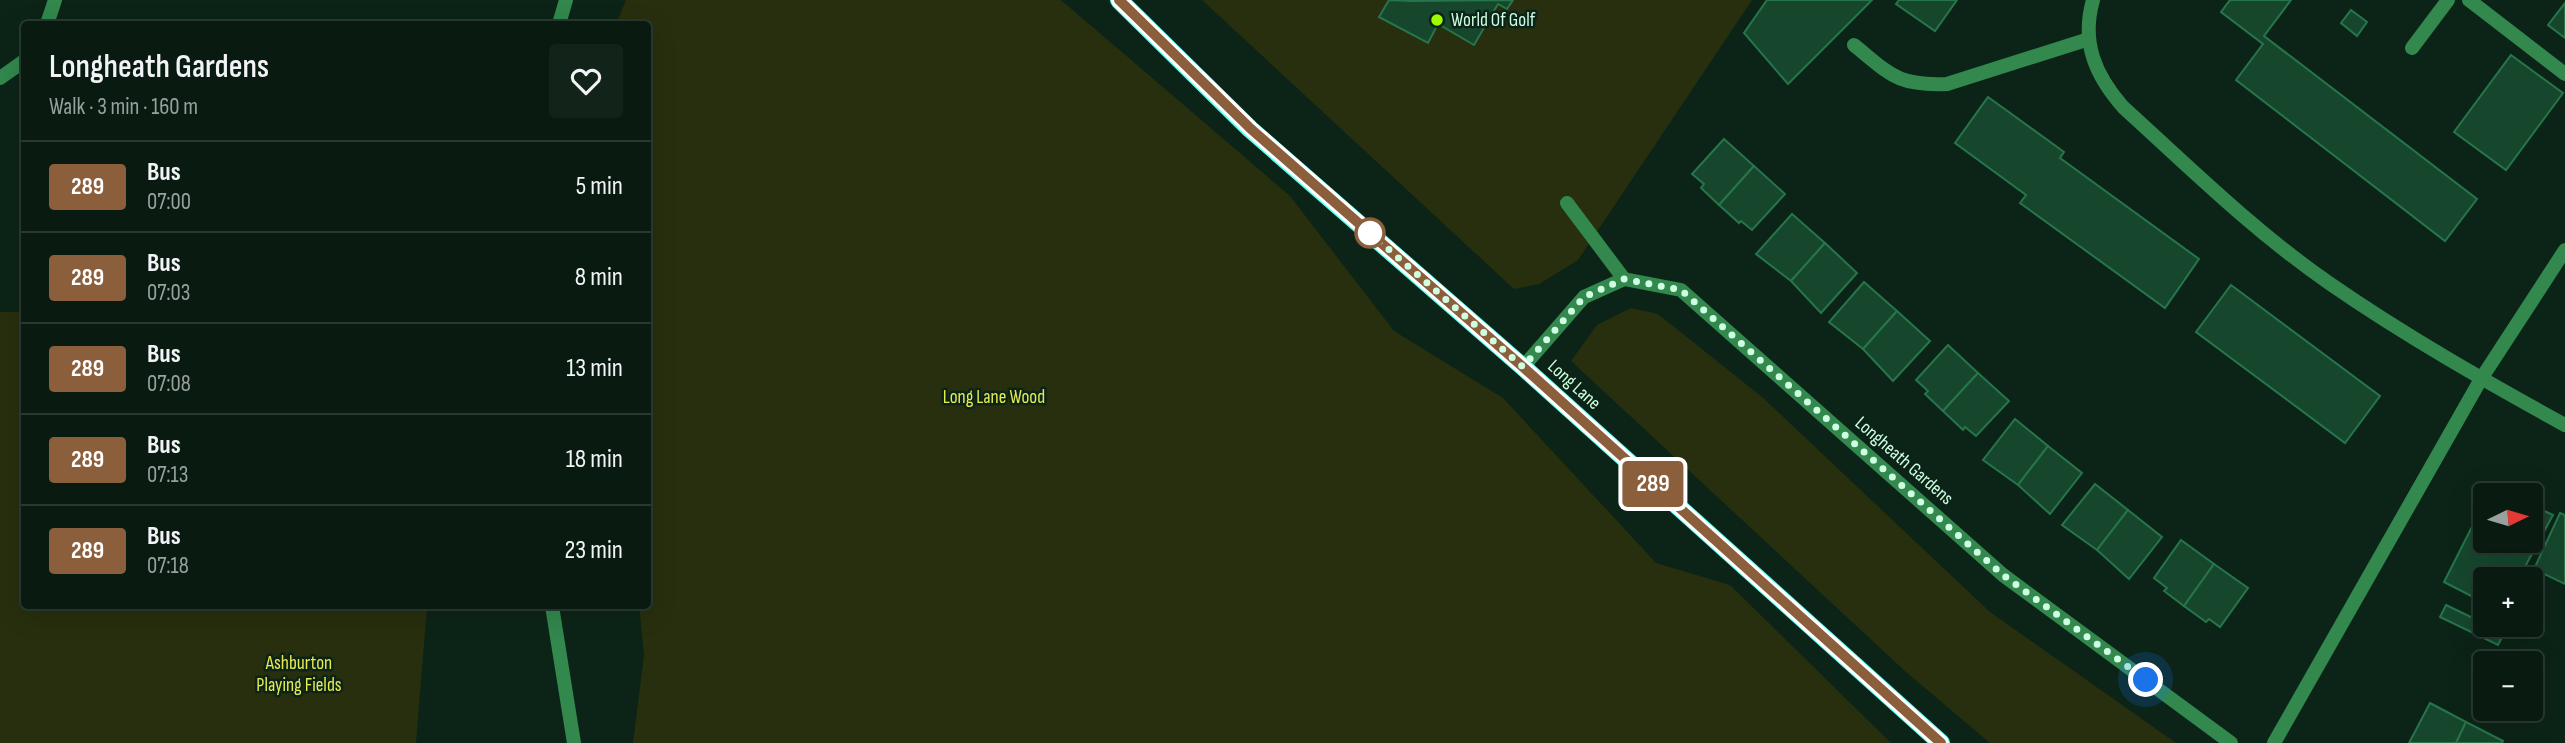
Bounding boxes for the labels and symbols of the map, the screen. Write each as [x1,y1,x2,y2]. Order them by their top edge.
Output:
place label: World Of Golf [1451,9,1536,32]
marker: World Of Golf [1429,12,1445,28]
unlabelled marker [1355,218,1385,248]
street label: Long Lane [1543,355,1605,415]
park label: Long Lane Wood [943,386,1045,409]
street label: Longheath Gardens [1850,412,1958,510]
line badge: 289 [1613,461,1693,507]
north arrow [2473,483,2543,553]
park label: Ashburton Playing Fields [256,652,342,697]
your location [2128,662,2163,697]

